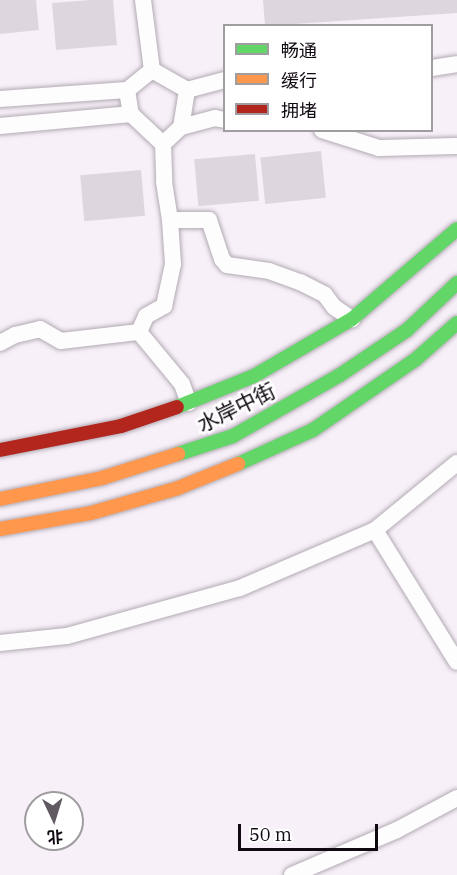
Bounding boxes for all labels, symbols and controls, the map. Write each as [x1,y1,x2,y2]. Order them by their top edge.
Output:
legend [223,24,433,132]
text: 畅通 [281,39,317,62]
text: 缓行 [281,69,317,92]
text: 拥堵 [281,99,317,122]
street label: 水岸中街 [193,377,279,437]
north arrow [24,791,84,851]
scale bar [241,812,380,850]
text: 50 m [249,823,292,846]
text: 北 [46,826,64,847]

